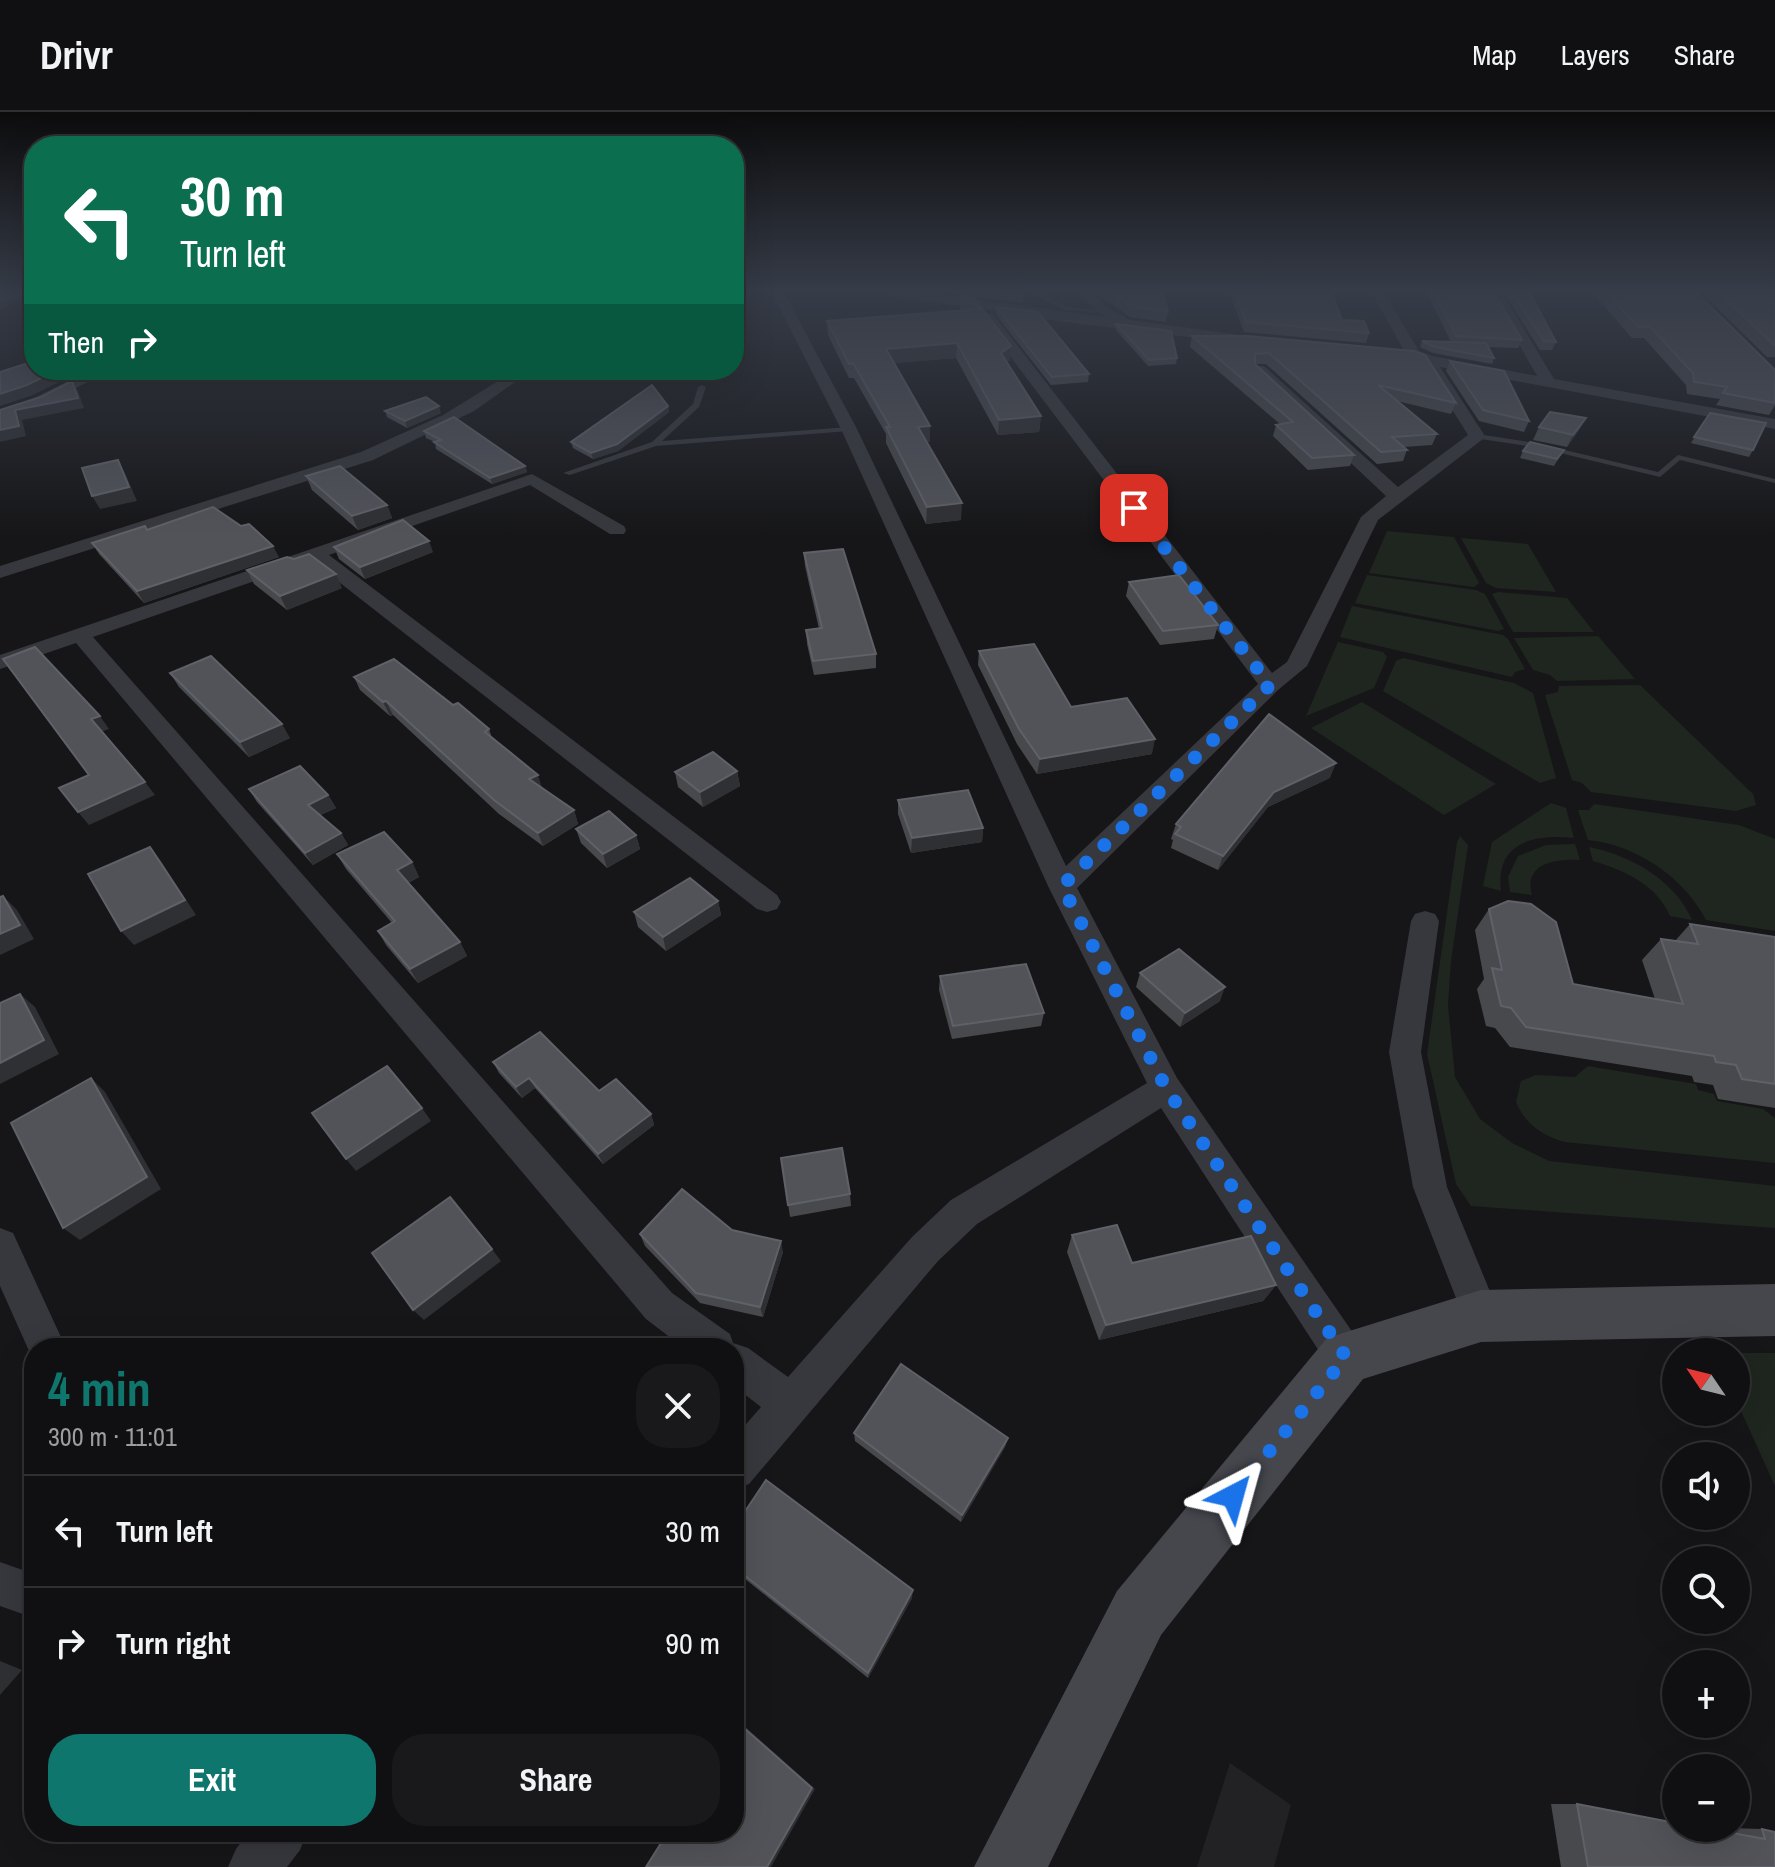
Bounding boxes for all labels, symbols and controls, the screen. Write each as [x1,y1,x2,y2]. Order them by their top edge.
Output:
text: Drivr [40,30,113,81]
text: Map [1472,36,1517,74]
text: Layers [1561,36,1630,74]
text: Share [1674,36,1735,74]
text: 30 m [180,158,285,233]
icon: left [48,168,152,272]
text: Turn left [180,230,286,278]
icon: right [120,320,164,364]
text: Then [48,322,104,362]
pin [1100,474,1168,542]
icon: arrive [1112,486,1156,530]
north arrow [1662,1338,1750,1426]
map controls [1662,1338,1750,1842]
text: 4 min [48,1356,151,1421]
button: close [636,1364,720,1448]
text: 300 m · 11:01 [48,1419,177,1454]
button: sound [1662,1442,1750,1530]
position arrow [1191,1454,1275,1538]
icon: left [48,1509,92,1553]
text: Turn left [116,1511,213,1551]
text: 30 m [665,1511,720,1551]
button: search [1662,1546,1750,1634]
icon: right [48,1621,92,1665]
text: Turn right [116,1623,230,1663]
text: 90 m [665,1623,720,1663]
button: + [1662,1650,1750,1738]
button: Exit [48,1734,376,1826]
button: Share [392,1734,720,1826]
button: − [1662,1754,1750,1842]

